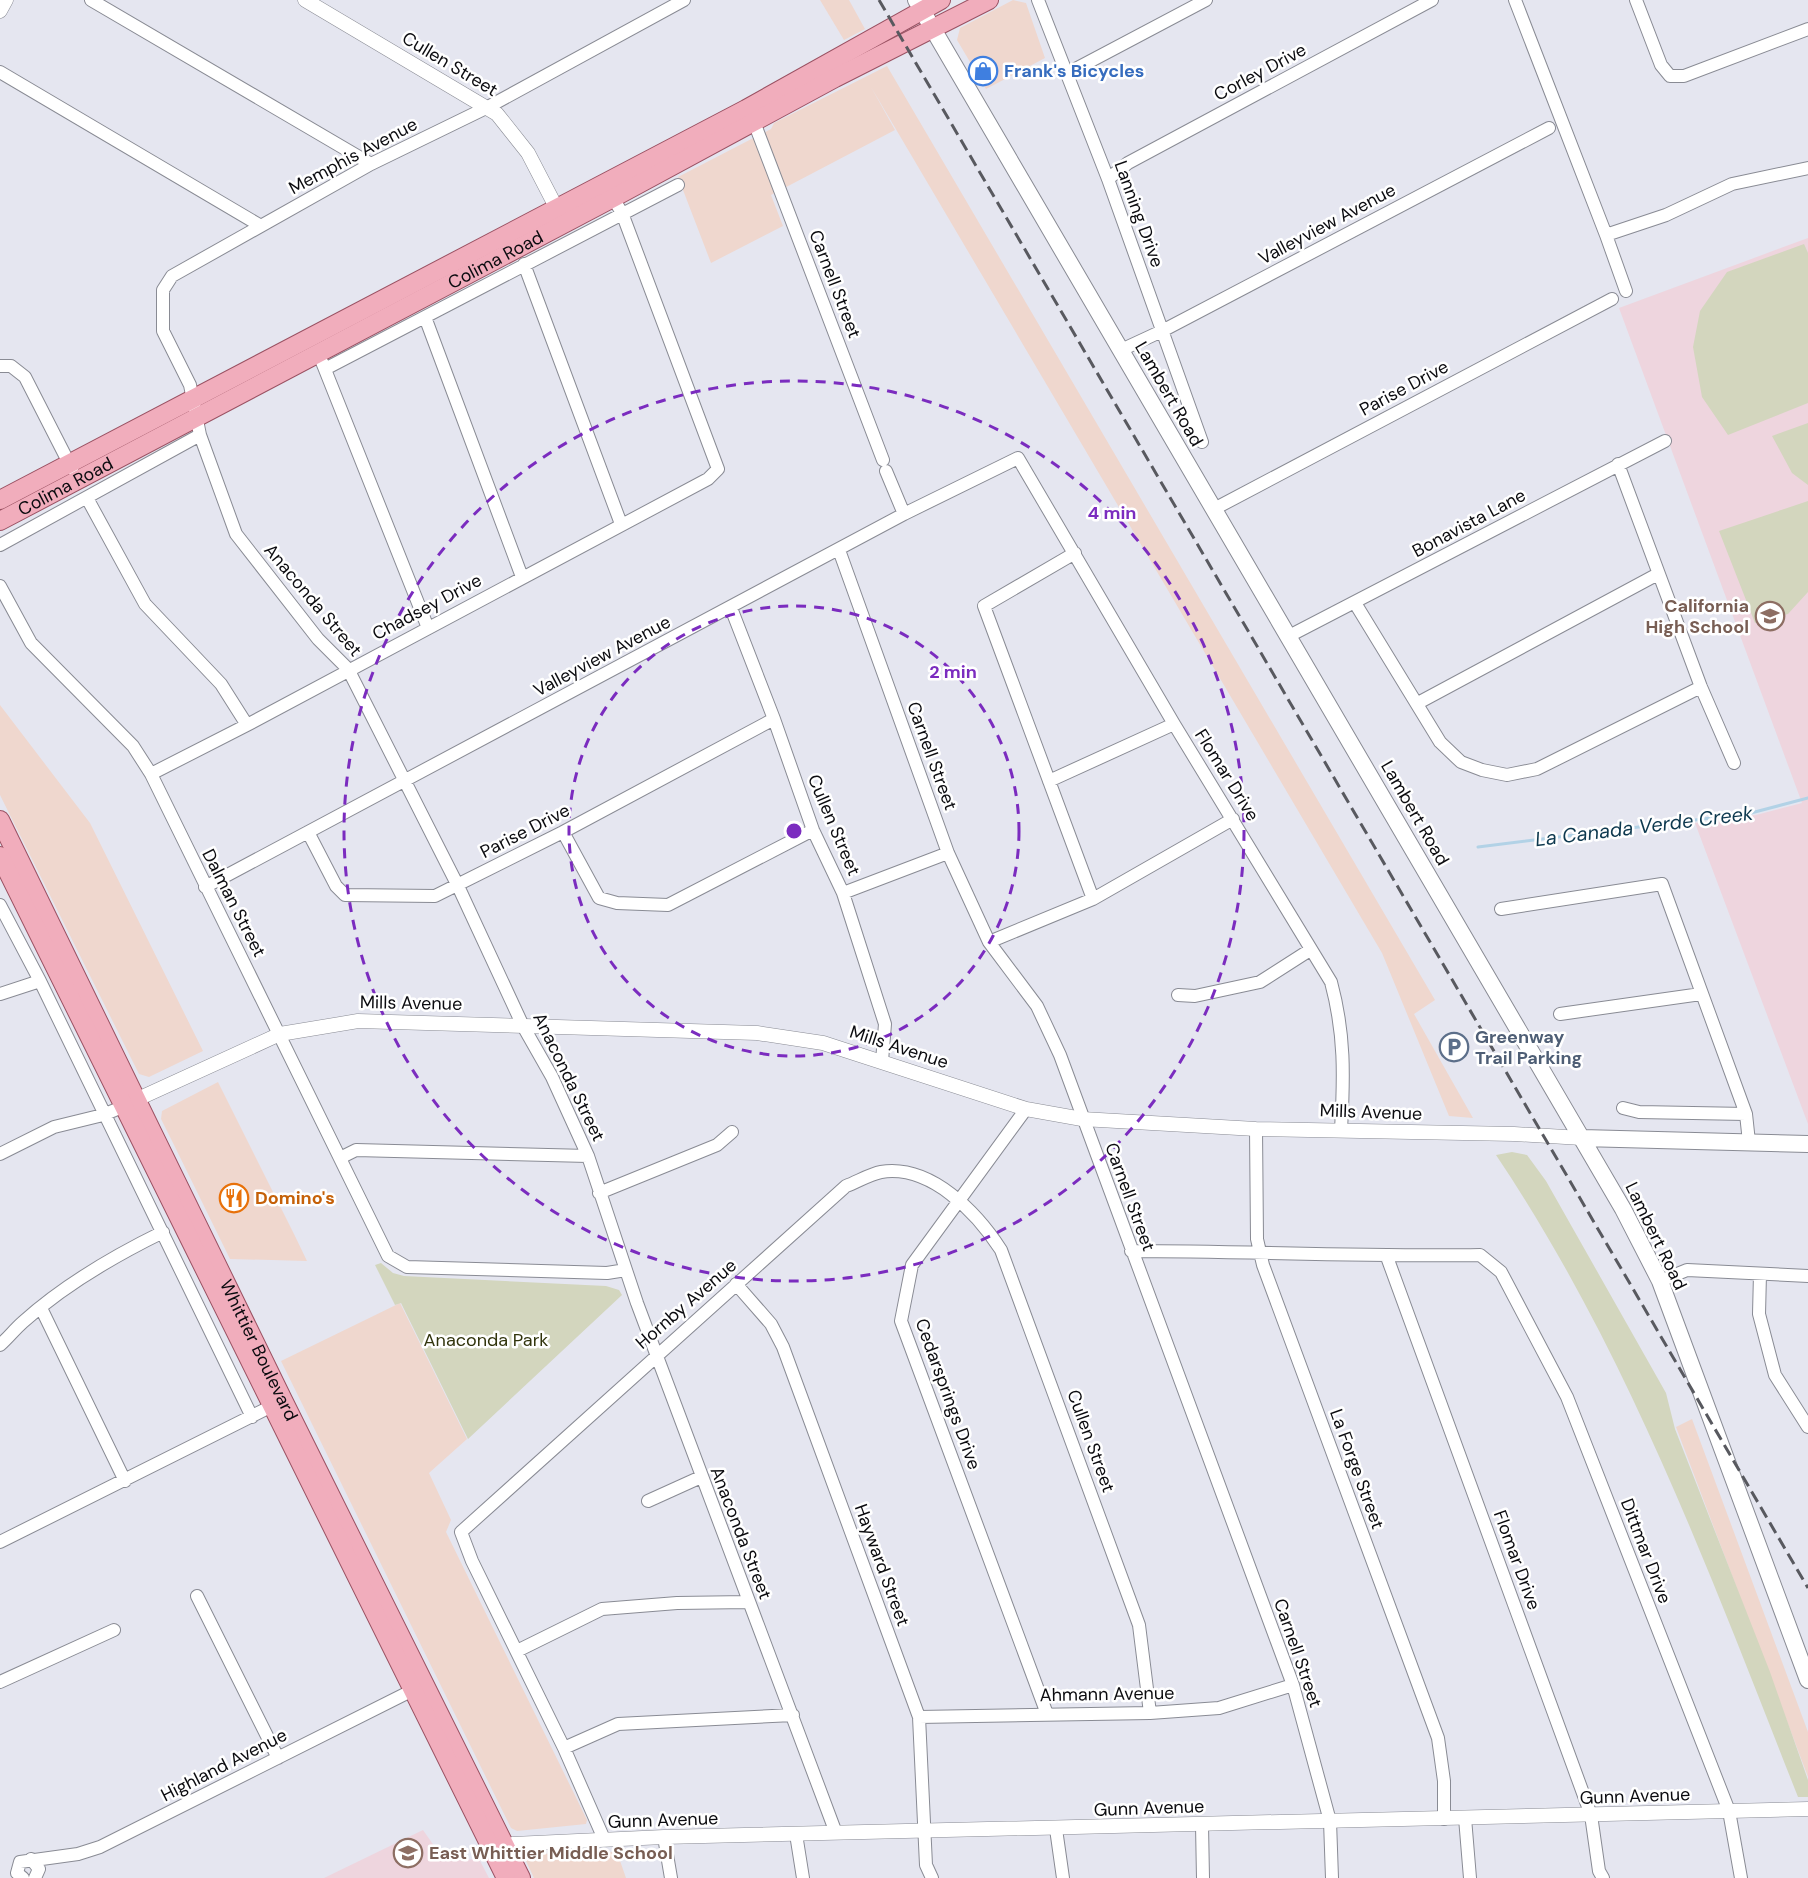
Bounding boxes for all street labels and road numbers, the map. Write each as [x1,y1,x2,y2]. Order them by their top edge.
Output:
street label: Cullen Street [398,26,502,102]
street label: Corley Drive [1210,38,1310,106]
street label: Memphis Avenue [285,112,421,200]
street label: Lanning Drive [1109,157,1169,271]
street label: Valleyview Avenue [1254,178,1400,270]
street label: Colima Road [444,225,547,295]
street label: Carnell Street [803,227,867,341]
street label: Lambert Road [1129,337,1209,451]
street label: Parise Drive [1355,355,1453,421]
street label: Colima Road [14,452,117,521]
street label: Bonavista Lane [1408,483,1530,563]
street label: Anaconda Street [259,539,367,661]
street label: Chadsey Drive [368,568,486,646]
street label: Valleyview Avenue [529,610,675,702]
street label: Carnell Street [901,698,963,814]
street label: Flomar Drive [1189,724,1265,826]
street label: Lambert Road [1375,756,1455,870]
street label: Cullen Street [802,771,866,879]
street label: Parise Drive [476,798,574,864]
street label: Dalman Street [196,845,272,961]
street label: Mills Avenue [360,990,462,1016]
street label: Anaconda Street [527,1009,611,1145]
street label: Mills Avenue [847,1020,951,1074]
street label: Mills Avenue [1319,1098,1423,1126]
street label: Carnell Street [1099,1139,1161,1255]
street label: Lambert Road [1620,1178,1692,1294]
street label: Hornby Avenue [630,1253,742,1355]
street label: Whittier Boulevard [214,1276,304,1425]
street label: Cedarsprings Drive [910,1315,986,1473]
street label: Cullen Street [1061,1386,1121,1496]
street label: La Forge Street [1324,1406,1390,1532]
street label: Anaconda Street [705,1463,777,1603]
street label: Dittmar Drive [1615,1495,1677,1607]
street label: Hayward Street [849,1501,915,1629]
street label: Flomar Drive [1488,1507,1546,1613]
street label: Carnell Street [1268,1595,1328,1711]
street label: Ahmann Avenue [1039,1681,1175,1707]
street label: Highland Avenue [157,1723,291,1807]
street label: Gunn Avenue [1579,1782,1691,1810]
street label: Gunn Avenue [1093,1794,1205,1822]
street label: Gunn Avenue [607,1806,719,1834]

